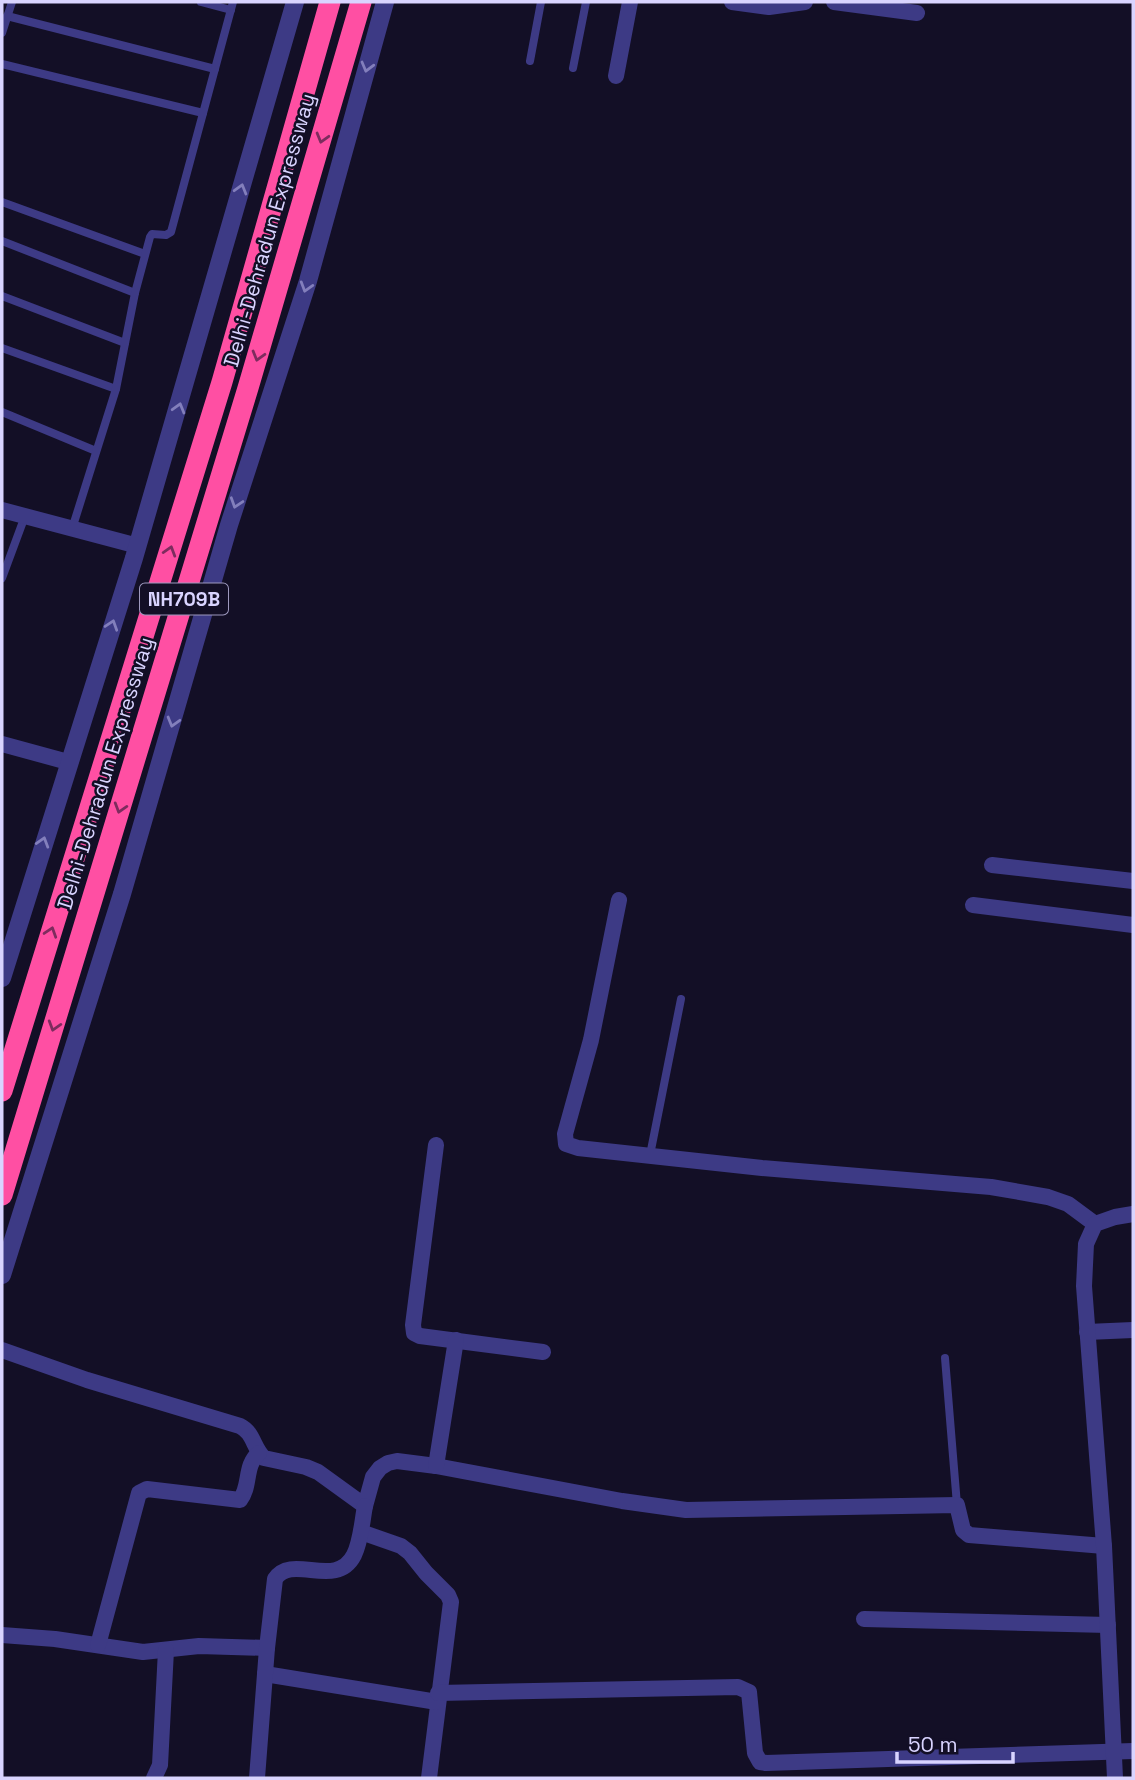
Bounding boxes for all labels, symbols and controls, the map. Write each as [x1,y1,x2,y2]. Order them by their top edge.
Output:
one-way arrow [360,61,375,73]
street label: Delhi-Dehradun Expressway [217,90,321,370]
one-way arrow [315,132,330,144]
one-way arrow [233,183,248,195]
one-way arrow [299,280,314,292]
one-way arrow [251,350,266,362]
one-way arrow [171,402,185,414]
one-way arrow [230,497,245,509]
one-way arrow [162,546,177,558]
road number: NH709B [140,584,228,614]
one-way arrow [104,620,119,632]
street label: Delhi-Dehradun Expressway [51,634,159,912]
one-way arrow [167,716,181,728]
one-way arrow [114,802,129,814]
one-way arrow [35,837,50,849]
one-way arrow [43,927,57,939]
one-way arrow [47,1019,62,1031]
scale bar [897,1720,1012,1764]
text: 50 m [908,1731,958,1758]

